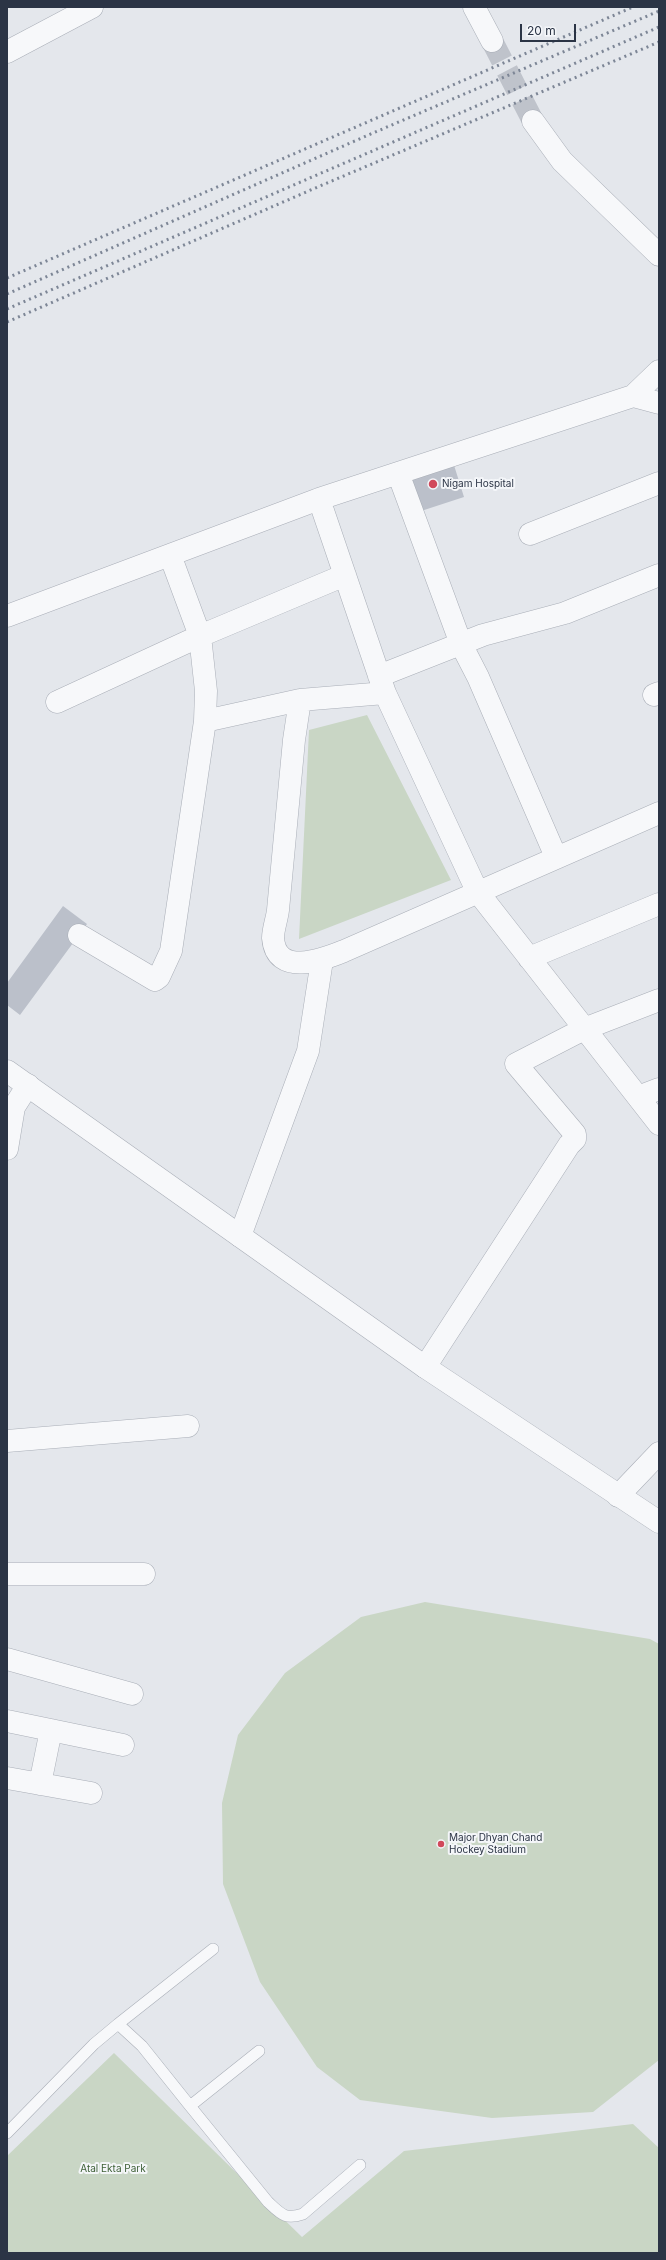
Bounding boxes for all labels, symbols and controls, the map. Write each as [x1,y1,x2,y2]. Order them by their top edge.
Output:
scale bar [522,16,578,42]
text: 20 m [527,23,556,38]
marker: Nigam Hospital [427,478,439,490]
place label: Nigam Hospital [442,478,514,490]
place label: Major Dhyan Chand Hockey Stadium [449,1832,542,1856]
marker: Major Dhyan Chand Hockey Stadium [436,1839,446,1849]
park label: Atal Ekta Park [80,2163,146,2175]

